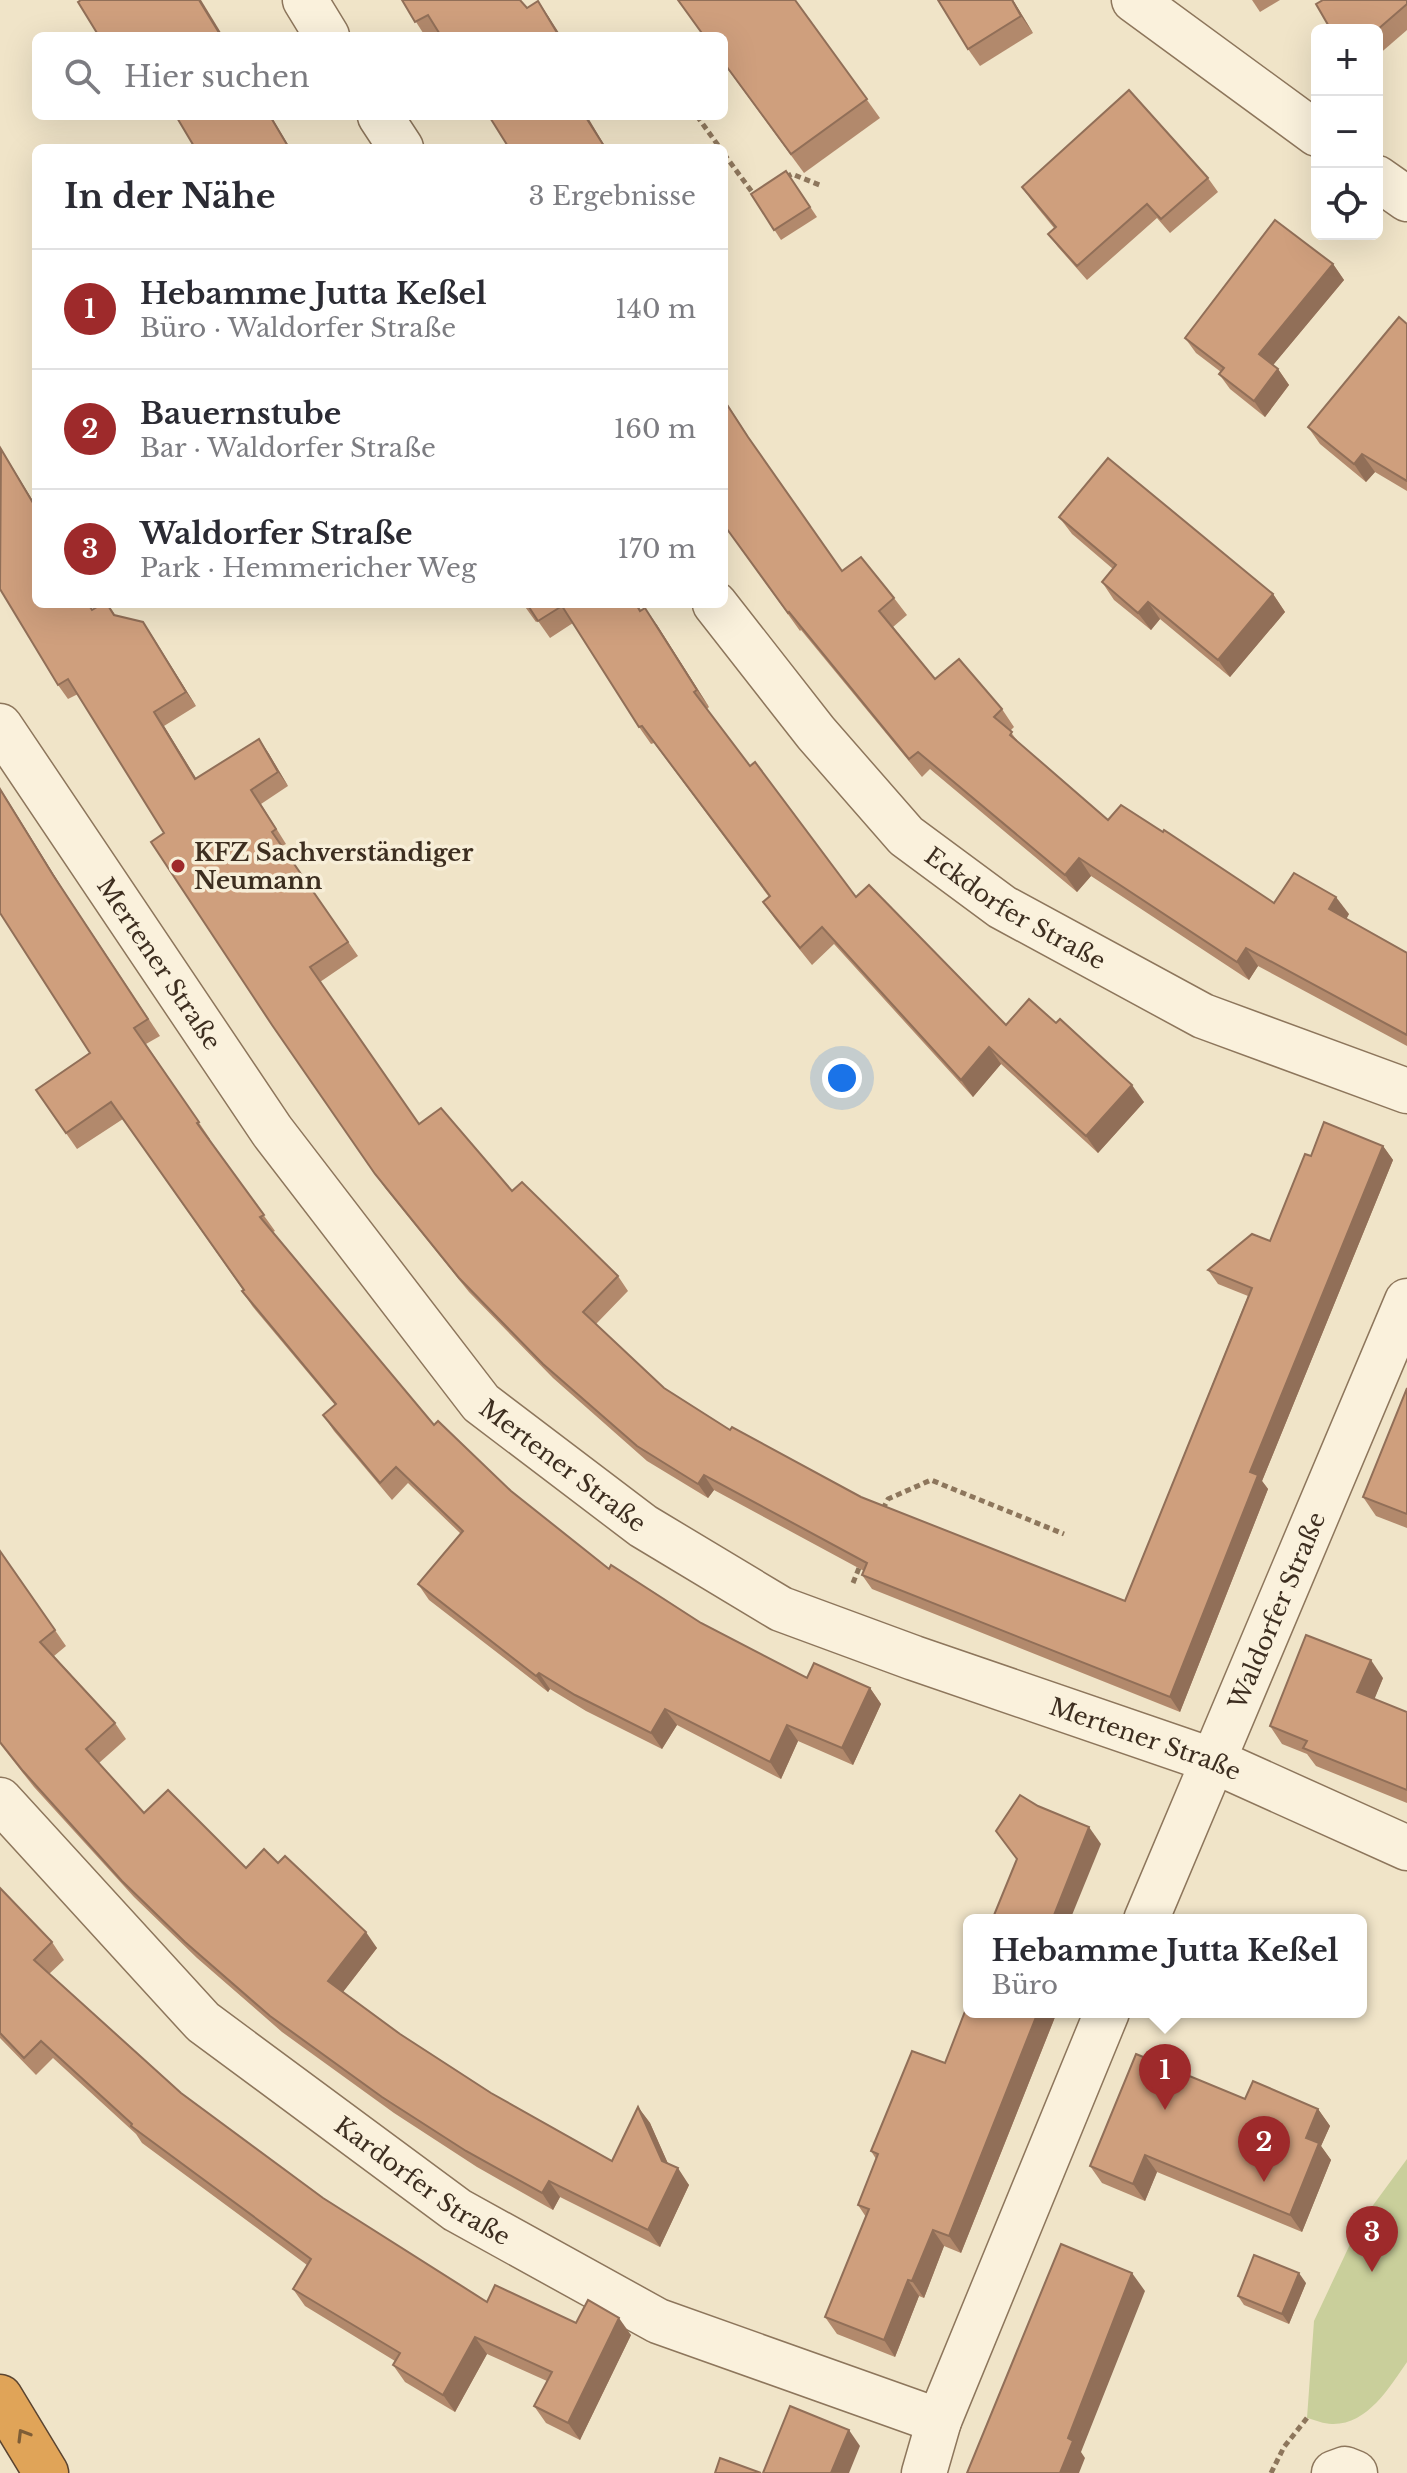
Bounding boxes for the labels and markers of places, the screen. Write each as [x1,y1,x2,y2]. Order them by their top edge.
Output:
place label: KFZ Sachverständiger Neumann [194,838,473,895]
marker: KFZ Sachverständiger Neumann [169,857,187,875]
pin: 1 [1139,2044,1191,2110]
pin: 2 [1238,2116,1290,2182]
pin: 3 [1346,2206,1398,2272]

